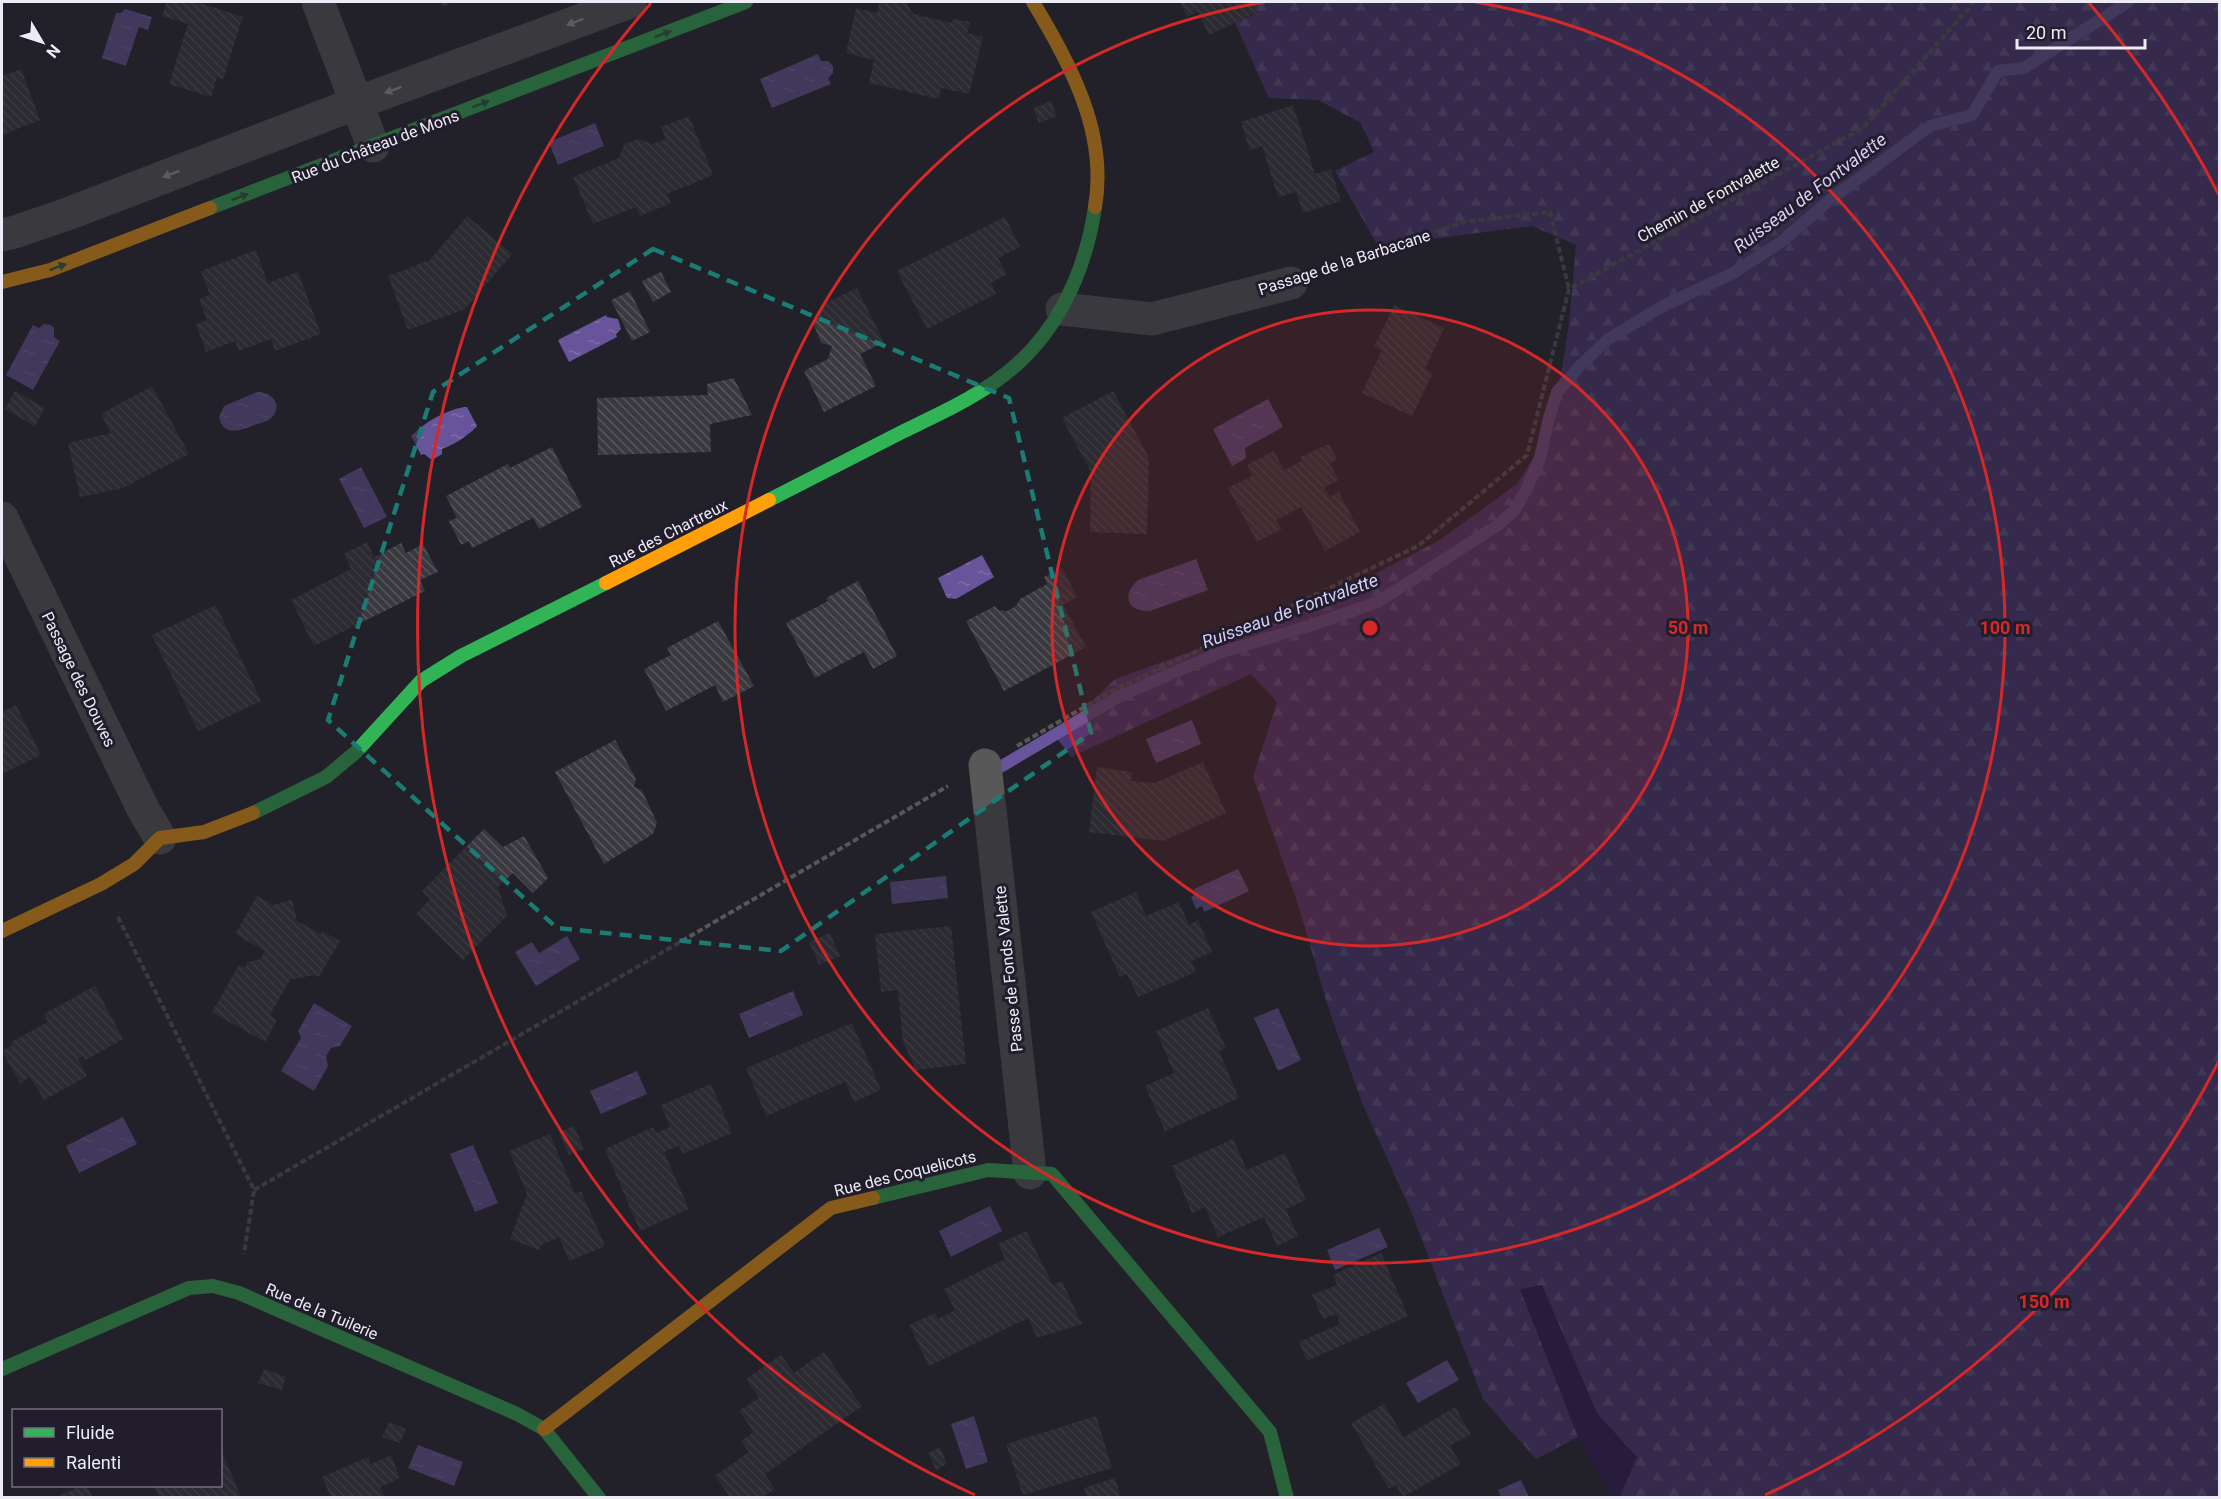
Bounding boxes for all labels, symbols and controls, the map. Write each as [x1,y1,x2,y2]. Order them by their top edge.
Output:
north arrow [12,12,72,72]
scale bar [2017,12,2144,50]
one-way arrow [566,17,584,27]
text: 20 m [2026,22,2066,43]
one-way arrow [654,29,672,39]
text: N [42,41,64,61]
one-way arrow [383,85,401,95]
one-way arrow [472,99,490,109]
street label: Rue du Château de Mons [289,106,462,187]
water label: Ruisseau de Fontvalette [1729,128,1890,257]
street label: Chemin de Fontvalette [1634,152,1783,246]
one-way arrow [162,170,180,179]
one-way arrow [231,192,249,202]
street label: Passage de la Barbacane [1256,226,1432,299]
one-way arrow [49,262,67,272]
street label: Rue des Chartreux [606,495,731,572]
water label: Ruisseau de Fontvalette [1199,569,1381,652]
street label: Passage des Douves [38,609,120,750]
text: 50 m [1668,617,1708,638]
text: 100 m [1979,617,2031,638]
centre of rings [1360,618,1380,638]
street label: Passe de Fonds Valette [990,885,1027,1053]
street label: Rue des Coquelicots [832,1147,978,1200]
street label: Rue de la Tuilerie [263,1279,381,1344]
text: 150 m [2018,1291,2070,1312]
legend [12,1409,222,1487]
text: Fluide [66,1422,114,1443]
text: Ralenti [66,1452,121,1473]

